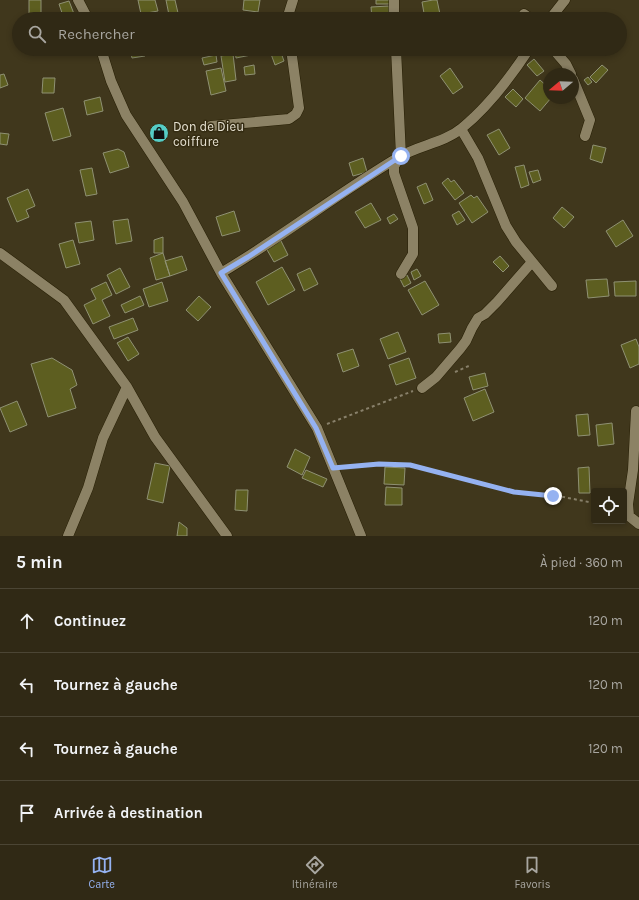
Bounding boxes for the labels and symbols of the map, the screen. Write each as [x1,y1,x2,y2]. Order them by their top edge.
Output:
north arrow [543,68,579,104]
place label: Don de Dieu coiffure [173,119,244,149]
shop icon: Don de Dieu coiffure [148,122,170,144]
route start [392,147,410,165]
route end [544,487,562,505]

